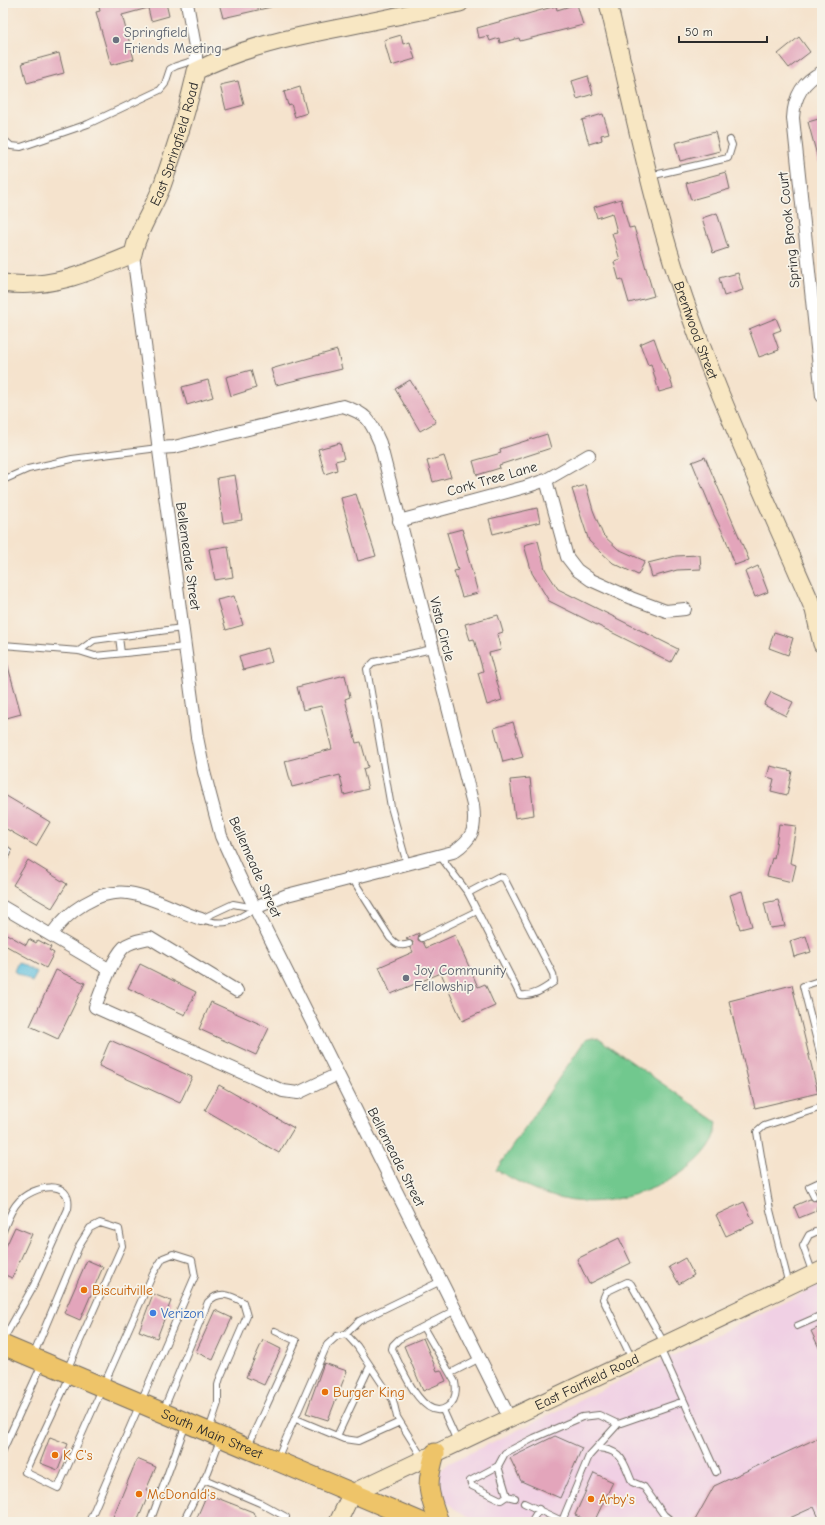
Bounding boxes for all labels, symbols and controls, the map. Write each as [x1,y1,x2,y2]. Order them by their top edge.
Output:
scale bar [679,18,767,44]
place label: Springfield Friends Meeting [124,24,222,57]
text: 50 m [685,25,713,39]
marker: Springfield Friends Meeting [111,35,121,45]
street label: East Springfield Road [146,80,202,209]
street label: Spring Brook Court [774,170,804,289]
street label: Brentwood Street [671,279,722,382]
street label: Cork Tree Lane [445,458,539,500]
street label: Bellemeade Street [172,501,204,612]
street label: Vista Circle [426,595,458,663]
street label: Bellemeade Street [225,814,285,921]
place label: Joy Community Fellowship [414,962,507,995]
marker: Joy Community Fellowship [401,973,411,983]
street label: Bellemeade Street [364,1105,429,1210]
place label: Biscuitville [92,1282,153,1299]
marker: Biscuitville [79,1285,89,1295]
place label: Verizon [161,1305,204,1322]
marker: Verizon [148,1308,158,1318]
street label: East Fairfield Road [532,1350,641,1414]
place label: Burger King [333,1384,405,1401]
marker: Burger King [320,1387,330,1397]
street label: South Main Street [159,1405,266,1463]
place label: K C's [63,1447,93,1464]
marker: K C's [50,1450,60,1460]
place label: McDonald's [147,1486,216,1503]
marker: McDonald's [134,1489,144,1499]
place label: Arby's [599,1491,635,1508]
marker: Arby's [586,1494,596,1504]

